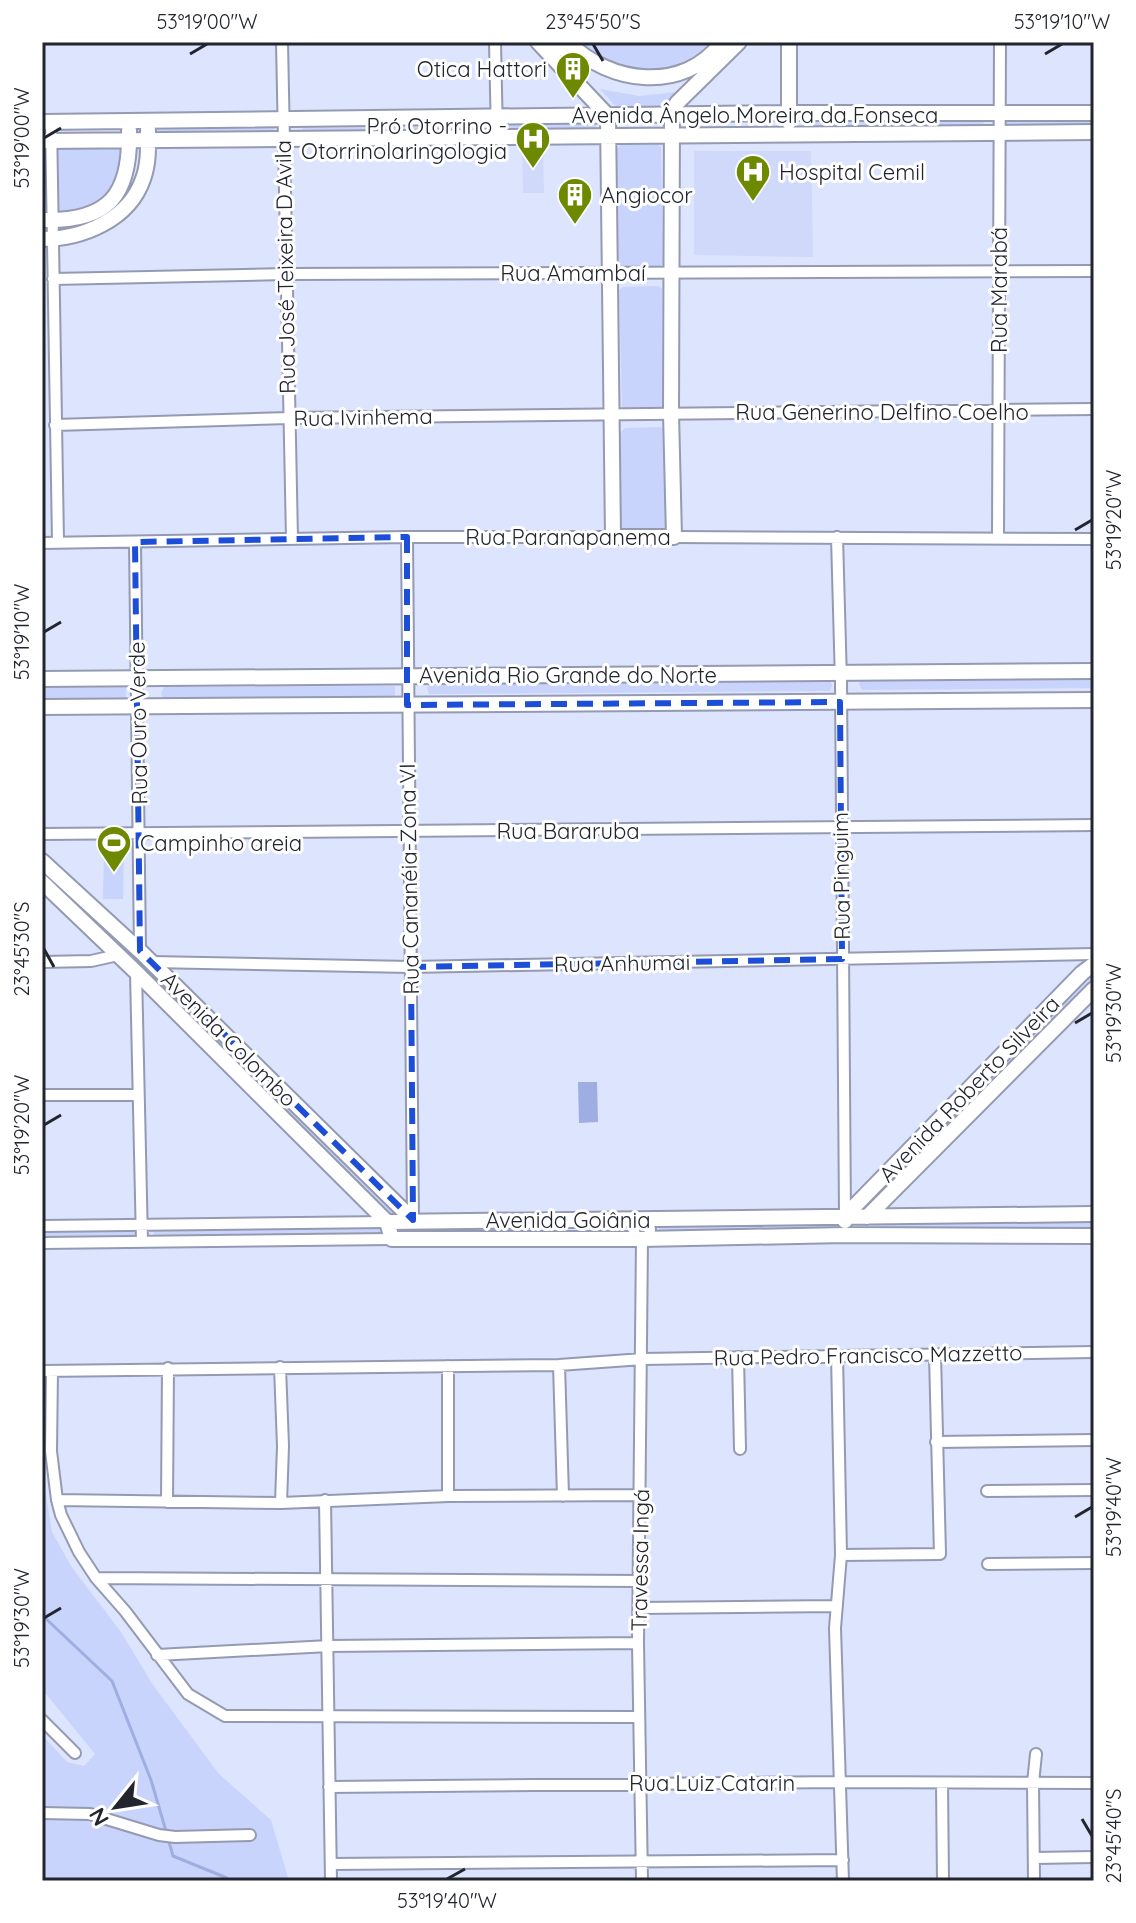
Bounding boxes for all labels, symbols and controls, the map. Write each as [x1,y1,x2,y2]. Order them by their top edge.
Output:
text: 53°19'00"W [156,9,258,34]
text: 23°45'50"S [545,9,641,34]
text: 53°19'10"W [1014,9,1110,34]
building icon: Otica Hattori [554,50,592,100]
place label: Otica Hattori [417,55,547,83]
text: 53°19'00"W [9,87,34,189]
street label: Avenida Ângelo Moreira da Fonseca [572,101,938,129]
place label: Pró Otorrino - Otorrinolaringologia [301,112,507,165]
hospital icon: Pró Otorrino - Otorrinolaringologia [514,120,552,170]
street label: Rua José Teixeira D Avila [269,140,301,394]
hospital icon: Hospital Cemil [734,153,772,203]
place label: Hospital Cemil [779,158,925,186]
building icon: Angiocor [556,176,594,226]
place label: Angiocor [601,181,693,209]
street label: Rua Marabá [985,227,1013,353]
street label: Rua Amambaí [500,259,646,287]
street label: Rua Generino Delfino Coelho [735,398,1029,426]
street label: Rua Ivinhema [293,402,433,432]
text: 53°19'20"W [1101,470,1126,570]
street label: Rua Paranapanema [465,523,671,551]
text: 53°19'10"W [9,584,34,680]
street label: Rua Ouro Verde [123,641,153,805]
street label: Avenida Rio Grande do Norte [419,661,717,689]
street label: Rua Cananéia-Zona VI [393,763,425,995]
street label: Rua Pinguim [826,812,856,940]
street label: Rua Bararuba [496,817,640,845]
sports icon: Campinho areia [95,824,133,874]
place label: Campinho areia [140,829,302,857]
text: 23°45'30"S [9,902,34,996]
street label: Rua Anhumai [554,948,690,978]
text: 53°19'30"W [1101,963,1126,1063]
street label: Avenida Colombo [155,965,303,1113]
street label: Avenida Roberto Silveira [873,990,1065,1188]
text: 53°19'20"W [9,1075,34,1175]
street label: Avenida Goiânia [485,1206,651,1234]
street label: Rua Pedro Francisco Mazzetto [713,1338,1023,1372]
text: 53°19'40"W [1101,1457,1126,1557]
street label: Travessa Ingá [625,1489,655,1631]
text: 53°19'30"W [9,1568,34,1668]
north arrow [76,1767,156,1847]
street label: Rua Luiz Catarin [629,1769,795,1797]
text: 23°45'40"S [1101,1789,1126,1884]
text: N [83,1803,115,1831]
text: 53°19'40"W [397,1888,497,1913]

